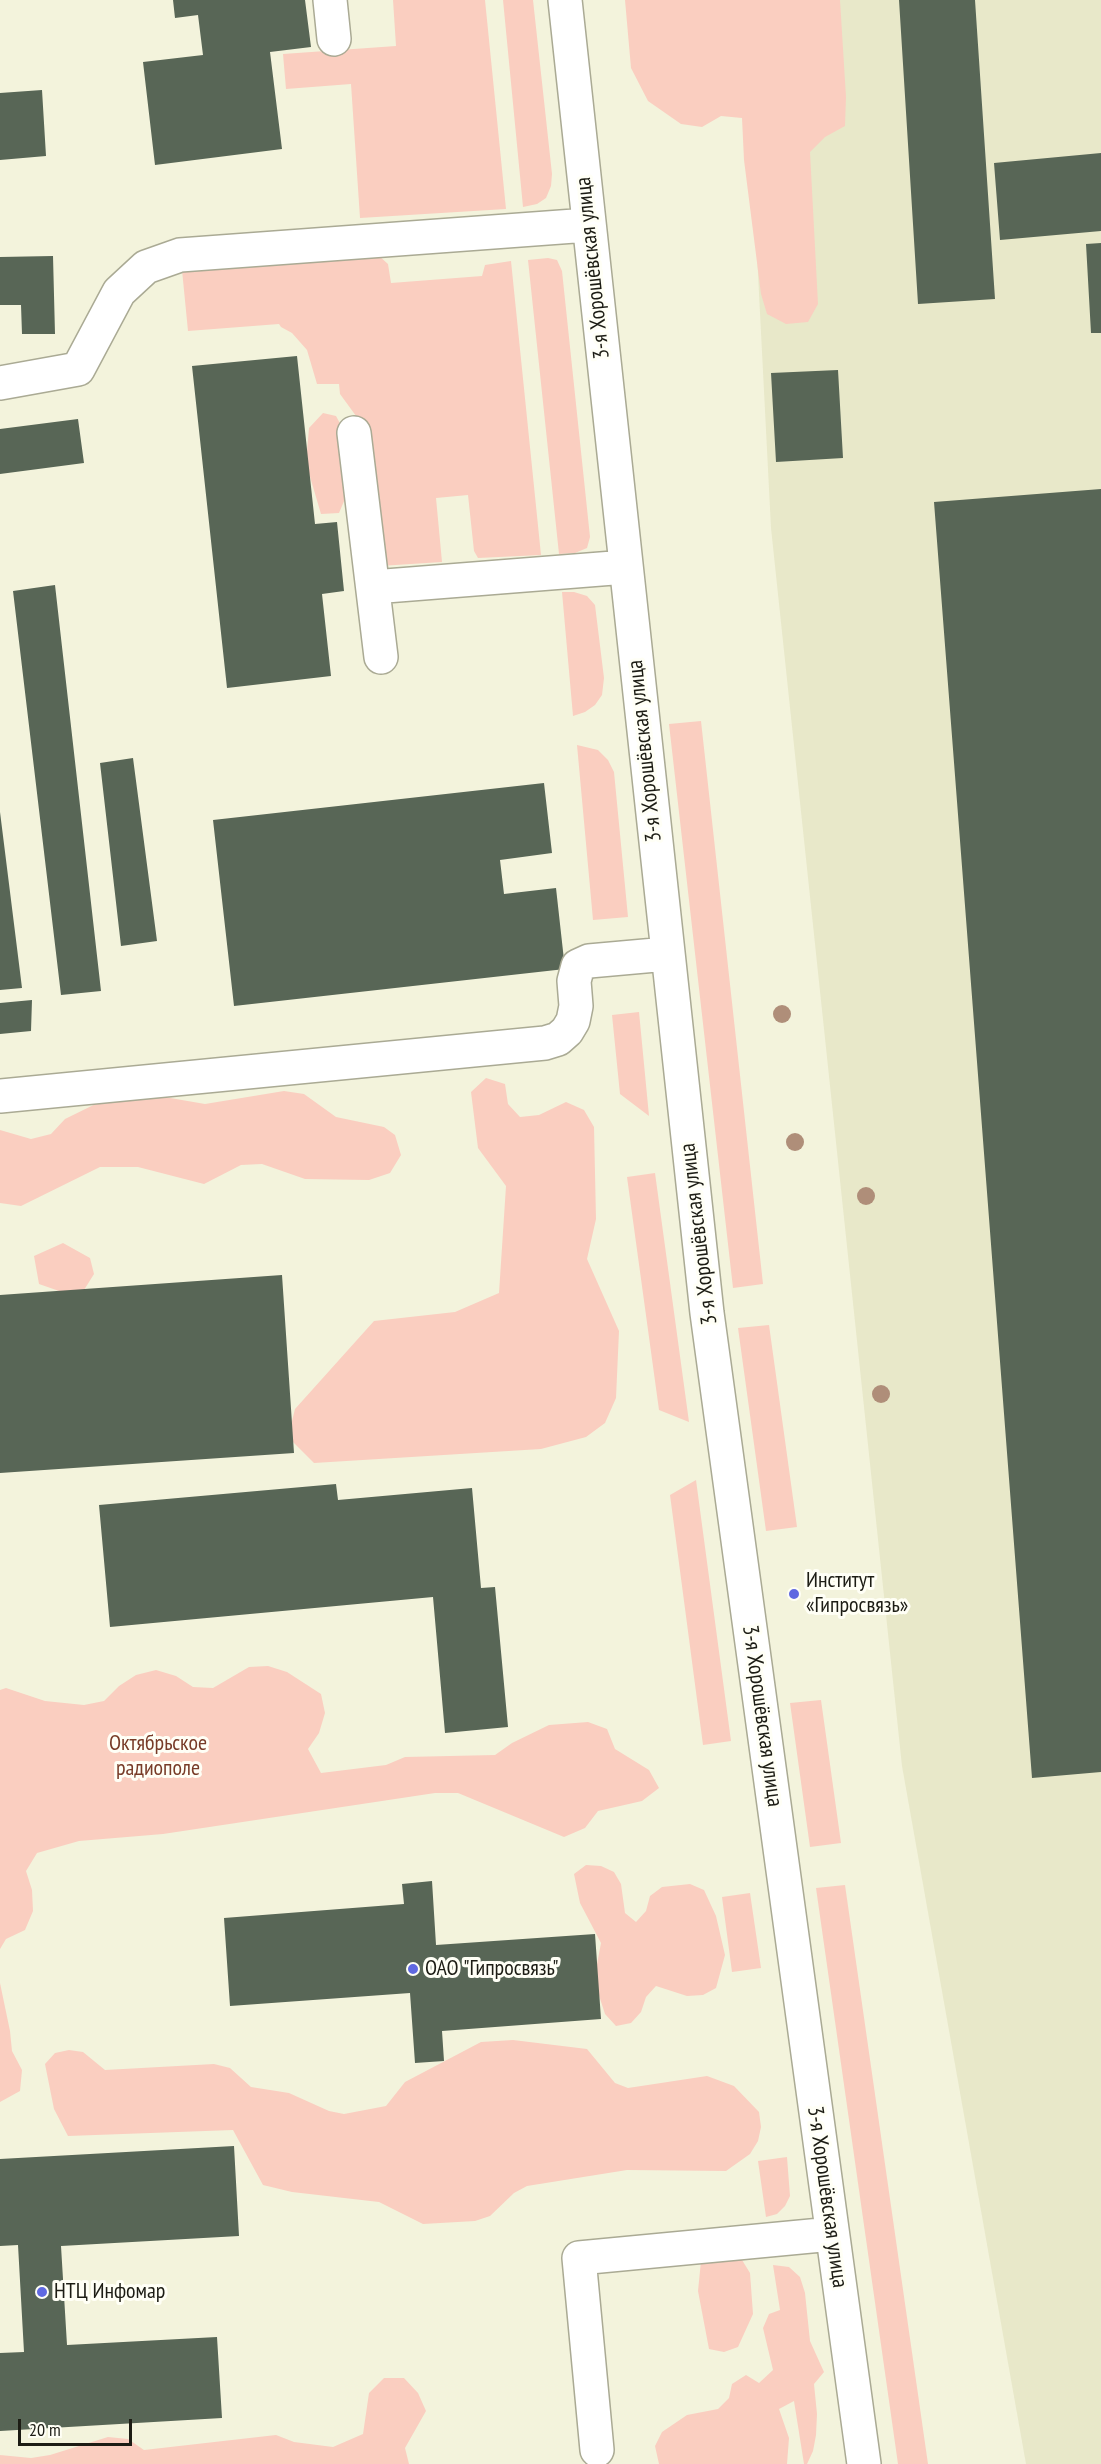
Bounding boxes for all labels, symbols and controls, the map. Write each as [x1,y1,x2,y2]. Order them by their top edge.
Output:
street label: 3-я Хорошёвская улица [570,176,616,360]
street label: 3-я Хорошёвская улица [622,659,668,843]
street label: 3-я Хорошёвская улица [675,1142,723,1326]
place label: Институт «Гипросвязь» [806,1568,908,1620]
marker: Институт «Гипросвязь» [787,1587,801,1601]
street label: 3-я Хорошёвская улица [736,1624,788,1808]
park label: Октябрьское радиополе [109,1731,207,1783]
place label: ОАО "Гипросвязь" [425,1956,559,1982]
marker: ОАО "Гипросвязь" [406,1962,420,1976]
street label: 3-я Хорошёвская улица [801,2105,853,2289]
place label: НТЦ Инфомар [54,2279,165,2305]
marker: НТЦ Инфомар [35,2285,49,2299]
scale bar [21,2407,135,2445]
text: 20 m [29,2418,61,2441]

